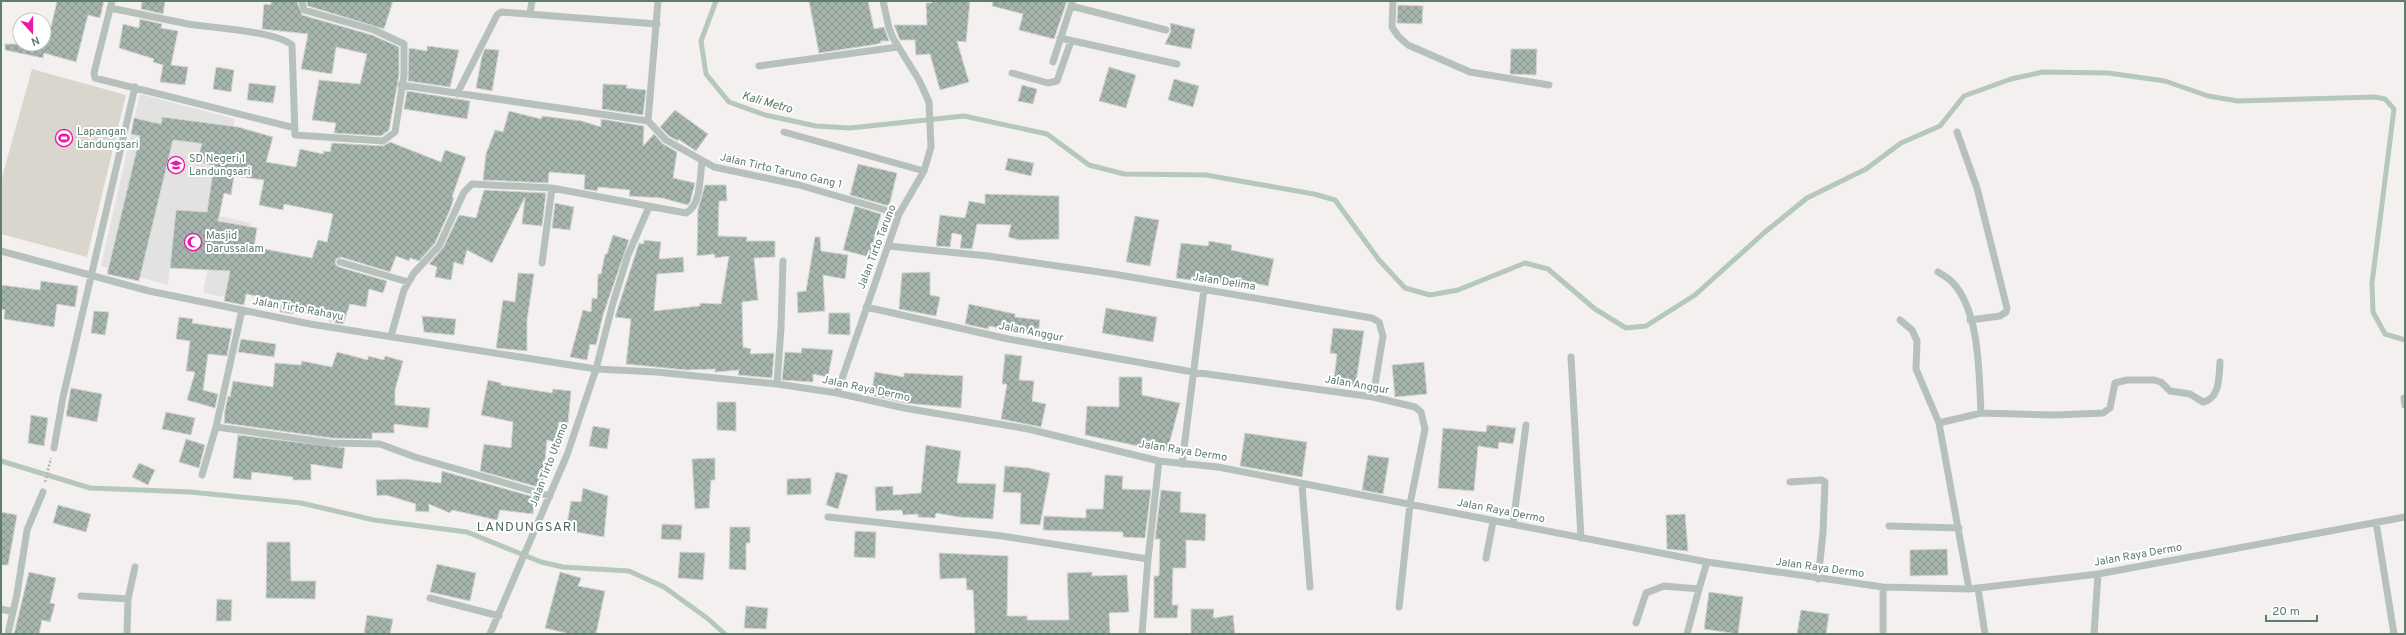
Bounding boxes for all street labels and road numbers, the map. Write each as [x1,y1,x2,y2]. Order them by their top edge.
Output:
street label: Jalan Tirto Taruno Gang 1 [719,150,843,192]
street label: Jalan Tirto Taruno [854,203,900,291]
street label: Jalan Delima [1192,270,1257,294]
street label: Jalan Tirto Rahayu [251,294,345,324]
street label: Jalan Anggur [997,319,1065,345]
street label: Jalan Anggur [1323,372,1391,398]
street label: Jalan Raya Dermo [821,373,911,405]
street label: Jalan Tirto Utomo [527,421,571,509]
street label: Jalan Raya Dermo [1138,437,1228,465]
street label: Jalan Raya Dermo [1456,496,1546,526]
street label: Jalan Raya Dermo [2093,540,2183,570]
street label: Jalan Raya Dermo [1775,555,1865,581]

